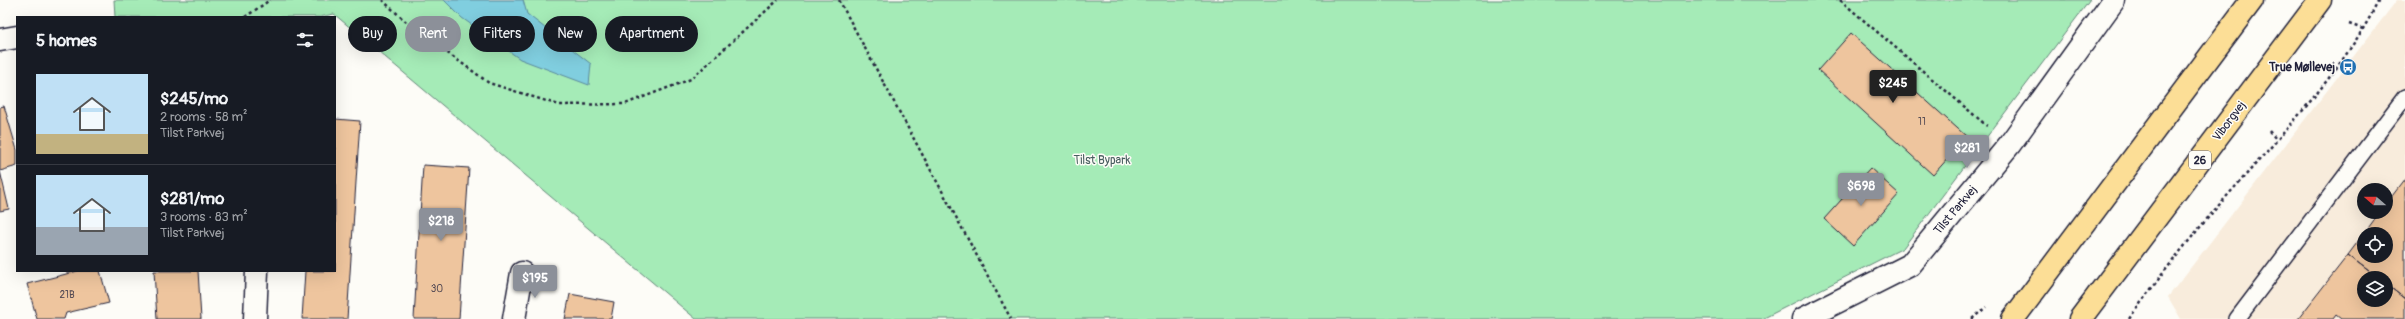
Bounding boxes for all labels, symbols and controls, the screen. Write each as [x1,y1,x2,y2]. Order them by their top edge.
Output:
chip: Buy [348,16,397,52]
chip: Rent [405,16,461,52]
chip: Filters [469,16,535,52]
chip: New [543,16,597,52]
chip: Apartment [605,16,698,52]
icon: filters [294,29,316,51]
text: 5 homes [36,30,97,51]
bus stop icon: True Møllevej [2338,57,2358,77]
place label: True Møllevej [2268,60,2335,75]
pin: $245 [1869,70,1917,104]
text: $245 [1879,75,1907,91]
text: $245/mo [160,88,228,109]
icon: home [68,90,116,138]
street label: Viborgvej [2210,98,2249,144]
text: 2 rooms · 58 m² [160,109,247,125]
house number: 11 [1918,116,1926,128]
text: Tilst Parkvej [160,125,225,141]
pin: $281 [1943,135,1991,169]
text: $281 [1954,140,1980,156]
road number: 26 [2189,151,2211,169]
park label: Tilst Bypark [1074,153,1130,168]
pin: $698 [1837,173,1885,207]
text: $698 [1847,178,1875,194]
street label: Tilst Parkvej [1930,183,1980,238]
north arrow [2357,183,2393,219]
map controls [2357,183,2393,307]
text: $281/mo [160,188,224,209]
icon: home [68,191,116,239]
pin: $218 [417,208,465,242]
text: 3 rooms · 83 m² [160,209,248,225]
text: $218 [428,213,454,229]
text: Tilst Parkvej [160,225,225,241]
button: locate [2357,227,2393,263]
pin: $195 [511,265,559,299]
text: $195 [522,270,548,286]
button: layers [2357,271,2393,307]
house number: 30 [431,283,443,295]
house number: 21B [59,289,75,301]

